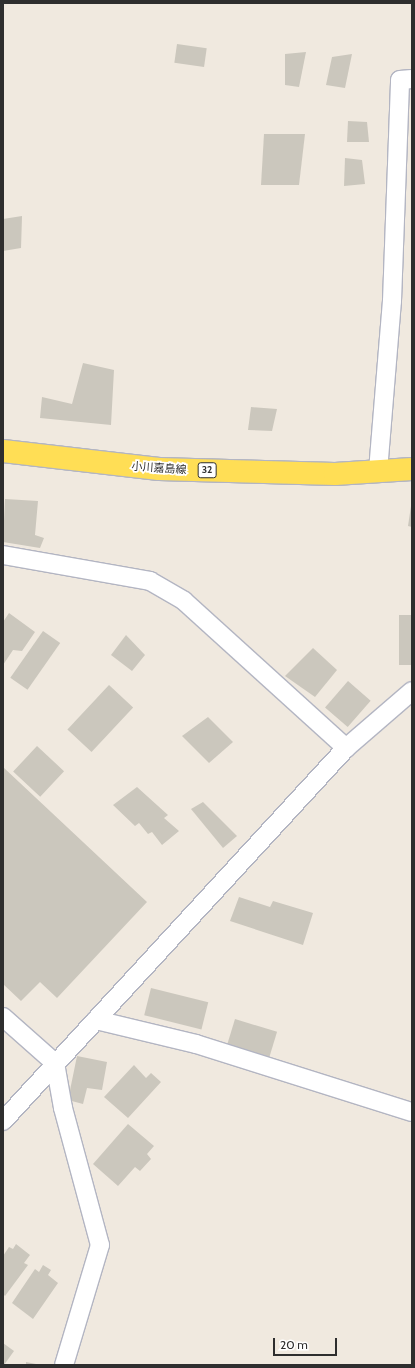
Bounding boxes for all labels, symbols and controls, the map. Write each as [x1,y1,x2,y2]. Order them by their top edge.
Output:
street label: 小川嘉島線 [131,459,187,477]
road number: 32 [197,462,217,478]
scale bar [275,1330,339,1356]
text: 20 m [280,1337,308,1352]

